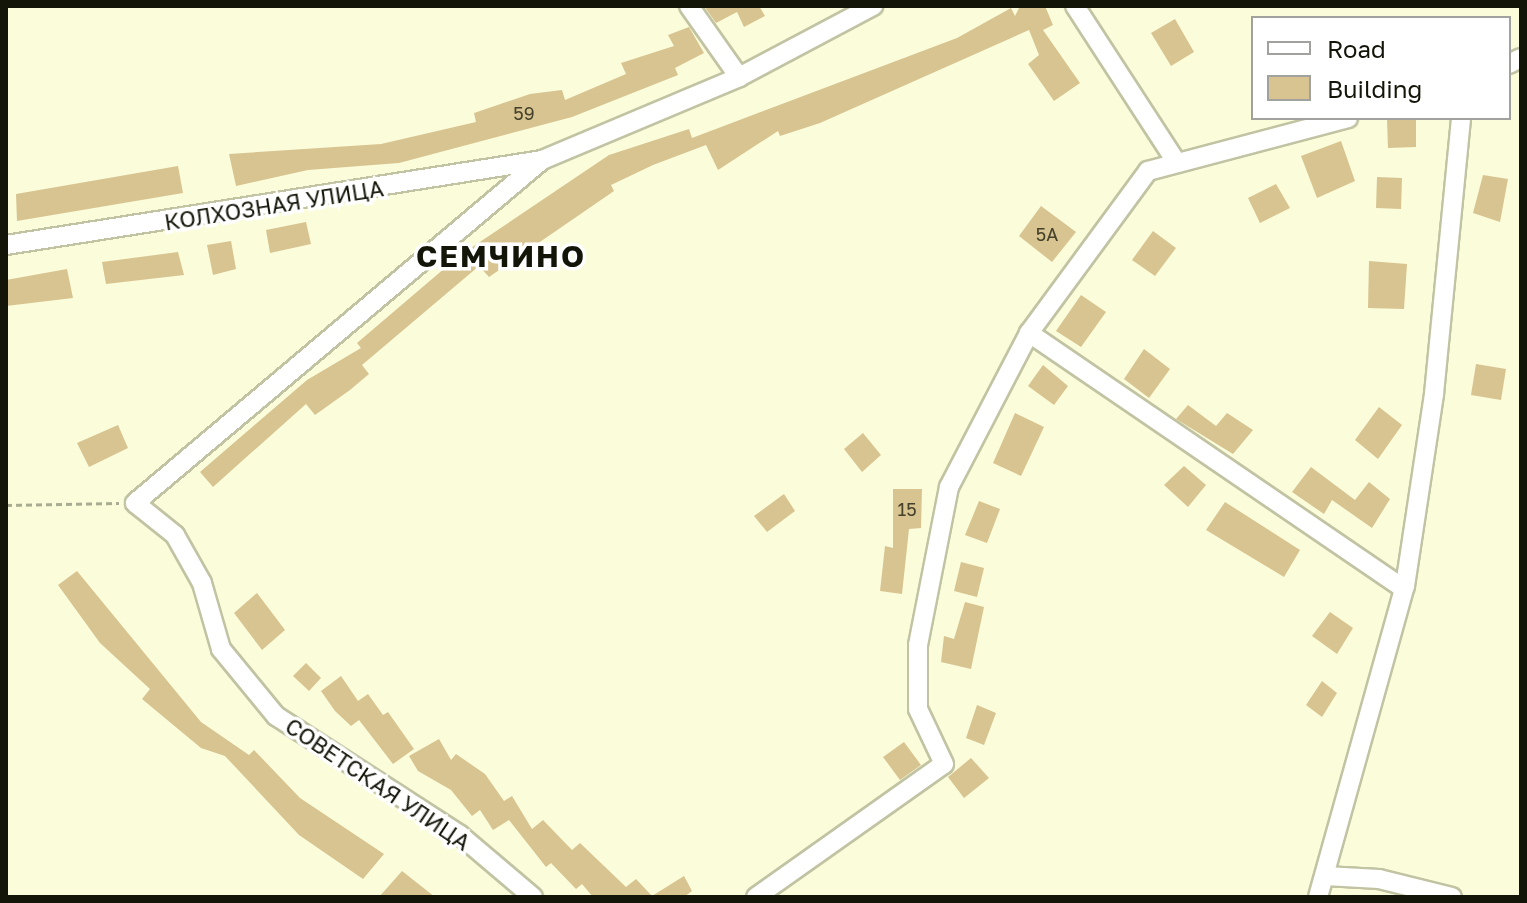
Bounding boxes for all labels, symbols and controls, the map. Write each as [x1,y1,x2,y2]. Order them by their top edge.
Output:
legend [1251,16,1511,120]
text: Road [1327,34,1386,63]
text: Building [1327,74,1422,103]
house number: 59 [513,102,535,124]
street label: КОЛХОЗНАЯ УЛИЦА [163,175,385,235]
house number: 5А [1036,223,1058,245]
district label: СЕМЧИНО [416,238,586,274]
house number: 15 [897,498,917,520]
street label: СОВЕТСКАЯ УЛИЦА [281,712,475,856]

